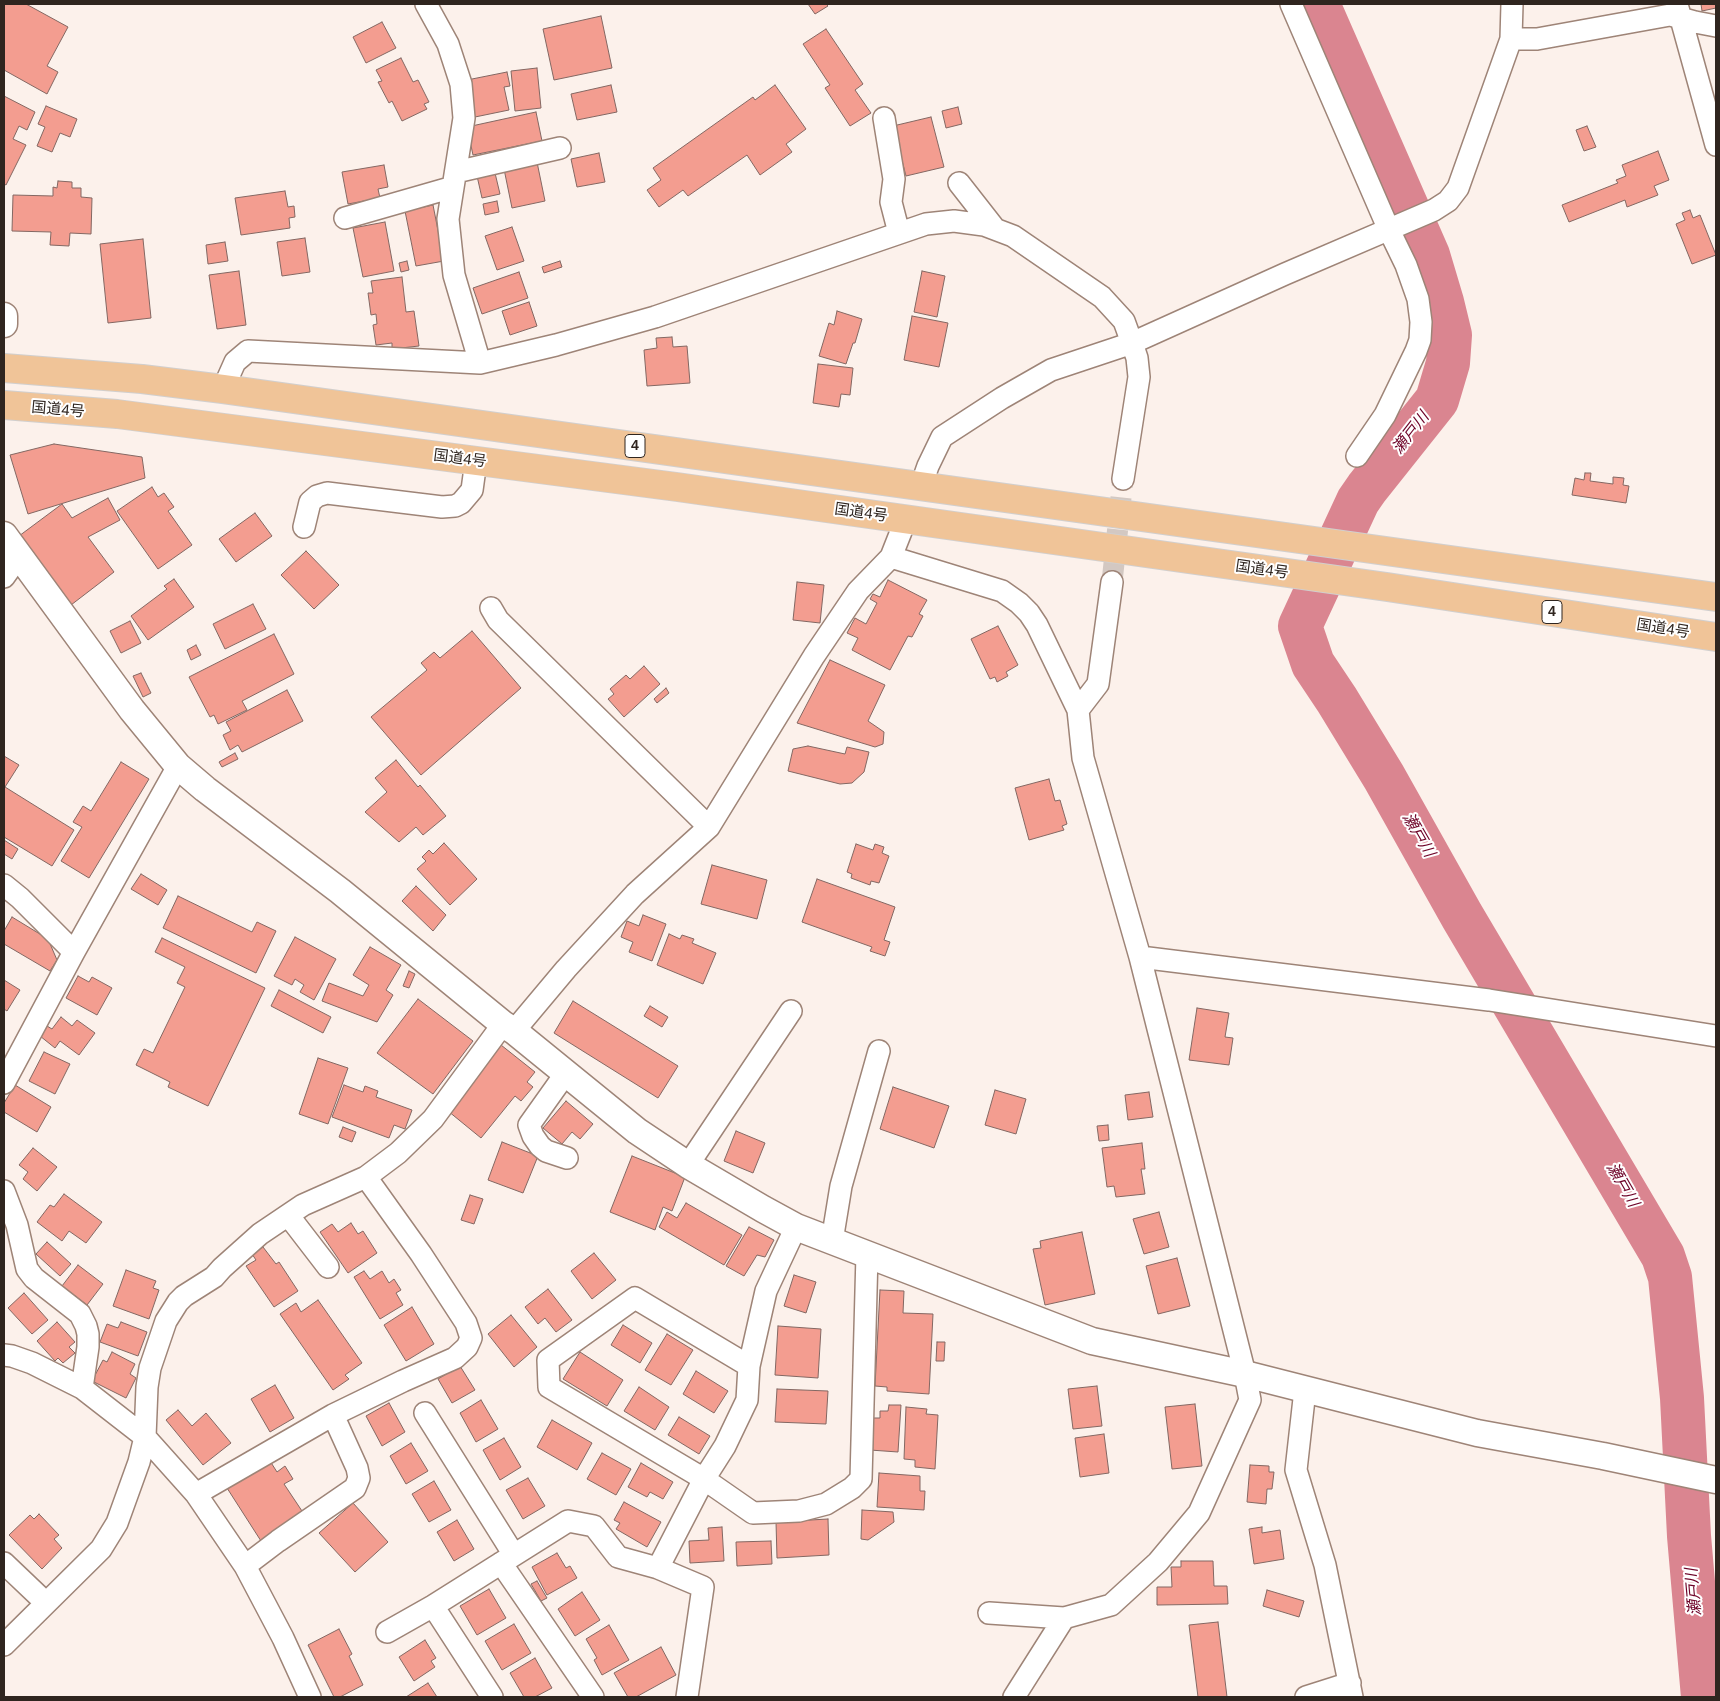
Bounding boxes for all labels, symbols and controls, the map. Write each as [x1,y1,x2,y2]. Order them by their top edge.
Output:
street label: 国道4号 [31,399,85,421]
water label: 瀬戸川 [1389,408,1433,458]
road number: 4 [625,434,645,458]
street label: 国道4号 [432,447,488,471]
street label: 国道4号 [833,500,889,526]
street label: 国道4号 [1234,557,1290,583]
road number: 4 [1542,600,1562,624]
street label: 国道4号 [1635,616,1691,642]
water label: 瀬戸川 [1398,809,1438,861]
water label: 瀬戸川 [1602,1159,1642,1211]
water label: 瀬戸川 [1682,1567,1706,1617]

